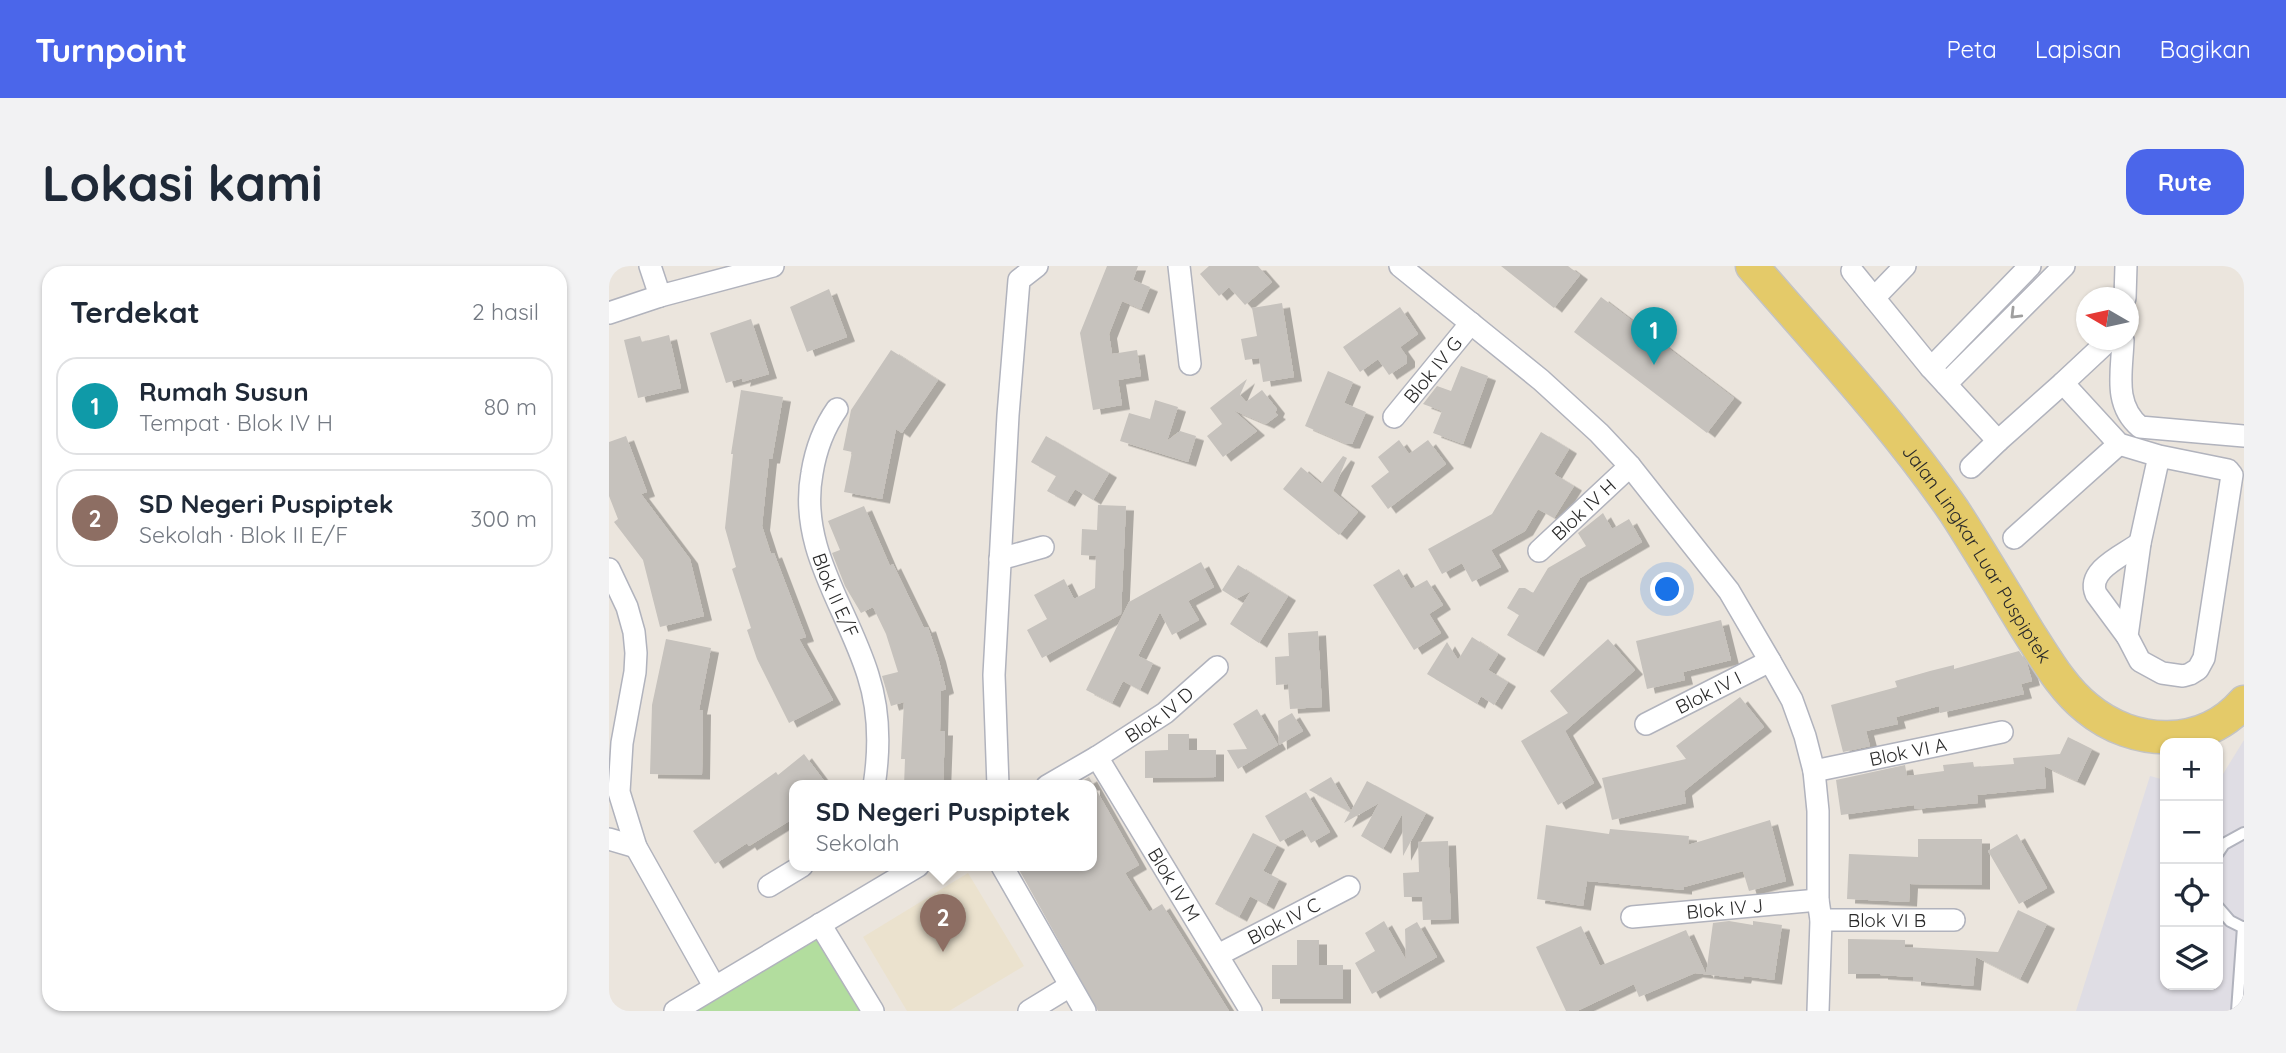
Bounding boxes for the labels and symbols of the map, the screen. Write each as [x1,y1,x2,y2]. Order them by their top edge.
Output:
north arrow [2076,287,2139,350]
one-way arrow [2011,306,2024,319]
pin: 1 [1631,307,1677,365]
street label: Blok IV G [1398,332,1467,408]
street label: Jalan Lingkar Luar Puspiptek [1897,440,2057,667]
street label: Blok IV H [1546,473,1621,545]
street label: Blok II E/F [807,550,864,641]
your location [1650,572,1684,606]
street label: Blok IV I [1671,666,1745,719]
street label: Blok IV D [1120,681,1198,748]
street label: Blok VI A [1867,732,1949,771]
street label: Blok IV M [1143,843,1206,926]
street label: Blok IV C [1243,892,1324,950]
street label: Blok IV J [1685,893,1764,924]
pin: 2 [920,894,966,952]
street label: Blok VI B [1848,908,1926,932]

